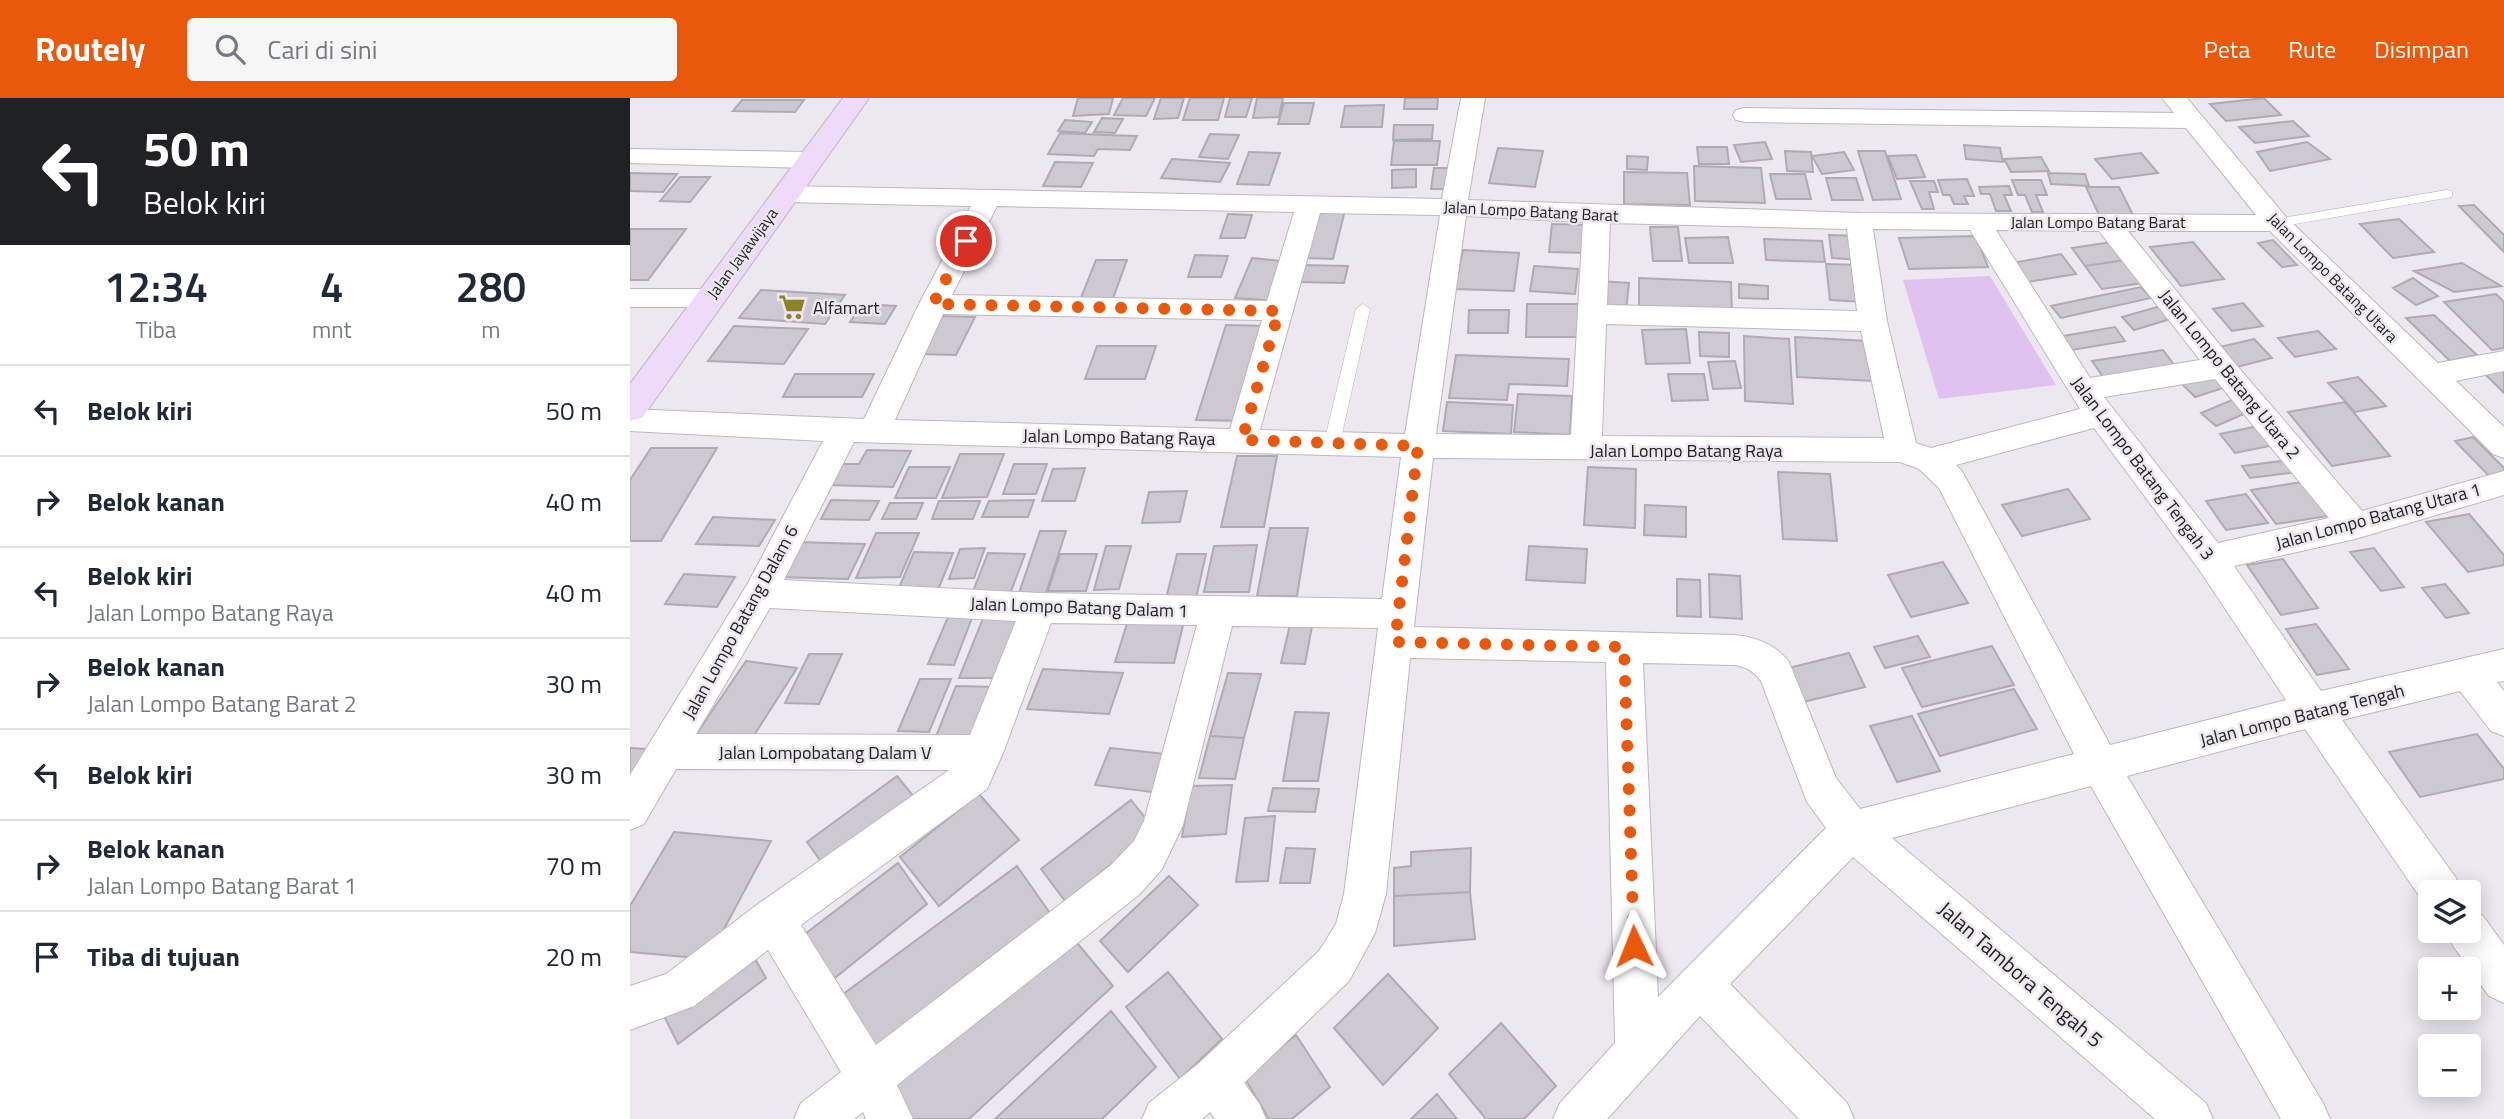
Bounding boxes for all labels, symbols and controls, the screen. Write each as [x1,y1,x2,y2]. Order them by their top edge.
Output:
search box [187,18,677,81]
text: Routely [35,24,145,74]
icon: search [211,30,249,68]
text: Cari di sini [267,30,377,69]
text: Peta [2204,31,2250,67]
text: Rute [2288,31,2336,67]
text: Disimpan [2374,31,2469,67]
text: 50 m [143,110,250,185]
icon: left [28,126,119,217]
text: Belok kiri [143,178,266,226]
street label: Jalan Lompo Batang Barat [1443,194,1619,228]
street label: Jalan Jayawijaya [701,203,783,303]
street label: Jalan Lompo Batang Utara [2262,206,2404,348]
street label: Jalan Lompo Batang Barat [2010,210,2186,234]
pin [936,211,996,271]
icon: arrive [947,222,985,260]
text: 12:34 [104,254,208,318]
text: 4 [320,254,344,318]
text: 280 [455,254,526,318]
street label: Jalan Lompo Batang Utara 2 [2153,283,2307,465]
supermarket icon: Alfamart [777,292,807,322]
place label: Alfamart [813,294,880,321]
text: Tiba [136,312,176,347]
text: mnt [312,312,352,347]
text: m [481,312,500,347]
street label: Jalan Lompo Batang Tengah 3 [2065,370,2221,566]
text: Belok kiri [87,391,193,430]
text: 50 m [545,391,602,430]
icon: left [28,392,66,430]
street label: Jalan Lompo Batang Raya [1022,422,1216,452]
street label: Jalan Lompo Batang Raya [1590,437,1782,464]
street label: Jalan Lompo Batang Utara 1 [2272,476,2484,556]
text: Belok kanan [87,482,225,521]
text: 40 m [545,482,602,521]
icon: right [28,483,66,521]
street label: Jalan Lompo Batang Dalam 6 [675,520,805,724]
text: Belok kiri [87,556,193,595]
text: 40 m [545,573,602,612]
icon: left [28,574,66,612]
street label: Jalan Lompo Batang Dalam 1 [969,590,1189,624]
text: Jalan Lompo Batang Raya [87,595,334,630]
text: Belok kanan [87,647,225,686]
text: 30 m [545,664,602,703]
icon: right [28,665,66,703]
street label: Jalan Lompo Batang Tengah [2197,677,2407,753]
text: Jalan Lompo Batang Barat 2 [87,686,357,721]
street label: Jalan Lompobatang Dalam V [718,739,932,766]
text: Belok kiri [87,755,193,794]
text: 30 m [545,755,602,794]
icon: left [28,756,66,794]
text: Belok kanan [87,829,225,868]
text: 70 m [545,846,602,885]
icon: right [28,847,66,885]
text: Jalan Lompo Batang Barat 1 [87,868,357,903]
map controls [2418,880,2481,1097]
button: layers [2418,880,2481,943]
street label: Jalan Tambora Tengah 5 [1931,893,2111,1055]
position arrow [1597,909,1671,983]
text: Tiba di tujuan [87,937,240,976]
text: 20 m [545,937,602,976]
icon: arrive [28,938,66,976]
button: + [2418,957,2481,1020]
button: − [2418,1034,2481,1097]

